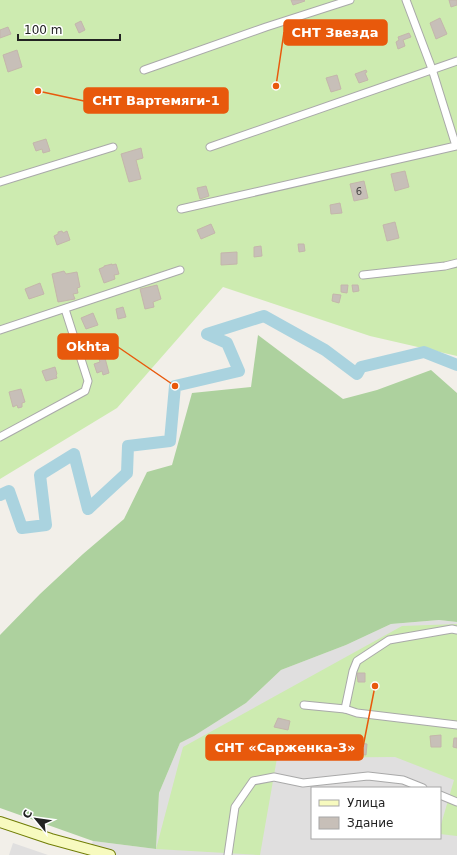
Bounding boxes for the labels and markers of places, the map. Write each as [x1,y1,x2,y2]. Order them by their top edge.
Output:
callout: СНТ Звезда [284,20,387,45]
callout: СНТ Вартемяги-1 [84,88,228,113]
callout: Okhta [58,334,118,359]
callout: СНТ «Сарженка-3» [206,735,363,760]

